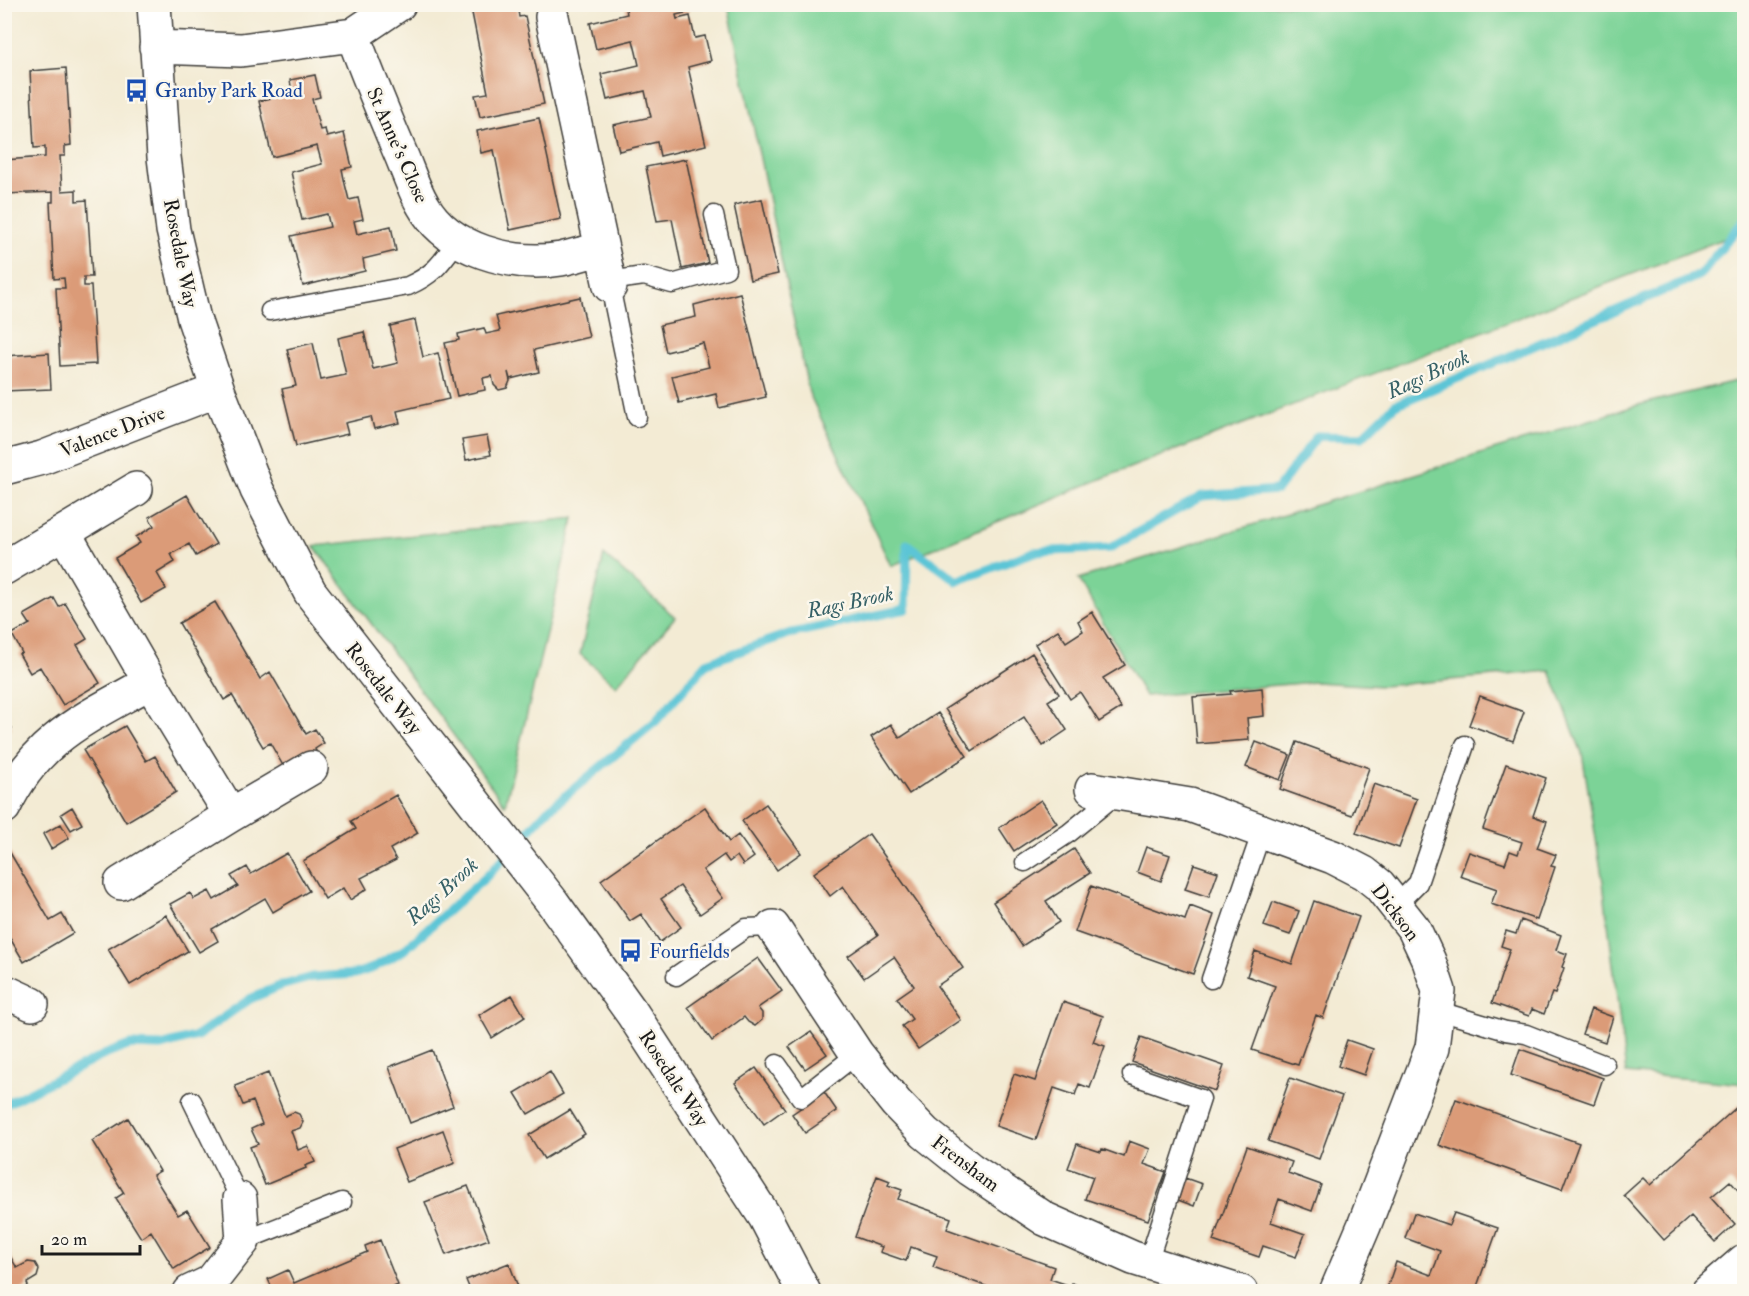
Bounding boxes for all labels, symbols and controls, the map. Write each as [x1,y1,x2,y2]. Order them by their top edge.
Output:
bus stop icon: Granby Park Road [124,77,150,103]
place label: Granby Park Road [155,78,303,103]
street label: St Anne's Close [361,84,434,207]
street label: Rosedale Way [158,197,204,311]
water label: Rags Brook [1382,344,1474,406]
street label: Valence Drive [56,400,168,463]
water label: Rags Brook [803,580,896,625]
street label: Rosedale Way [340,637,428,740]
water label: Rags Brook [400,852,484,932]
street label: Dickson [1366,879,1425,946]
bus stop icon: Fourfields [618,938,644,964]
place label: Fourfields [649,939,730,964]
street label: Rosedale Way [633,1025,715,1132]
street label: Frensham [927,1130,1005,1197]
scale bar [42,1218,140,1256]
text: 20 m [51,1228,87,1251]

